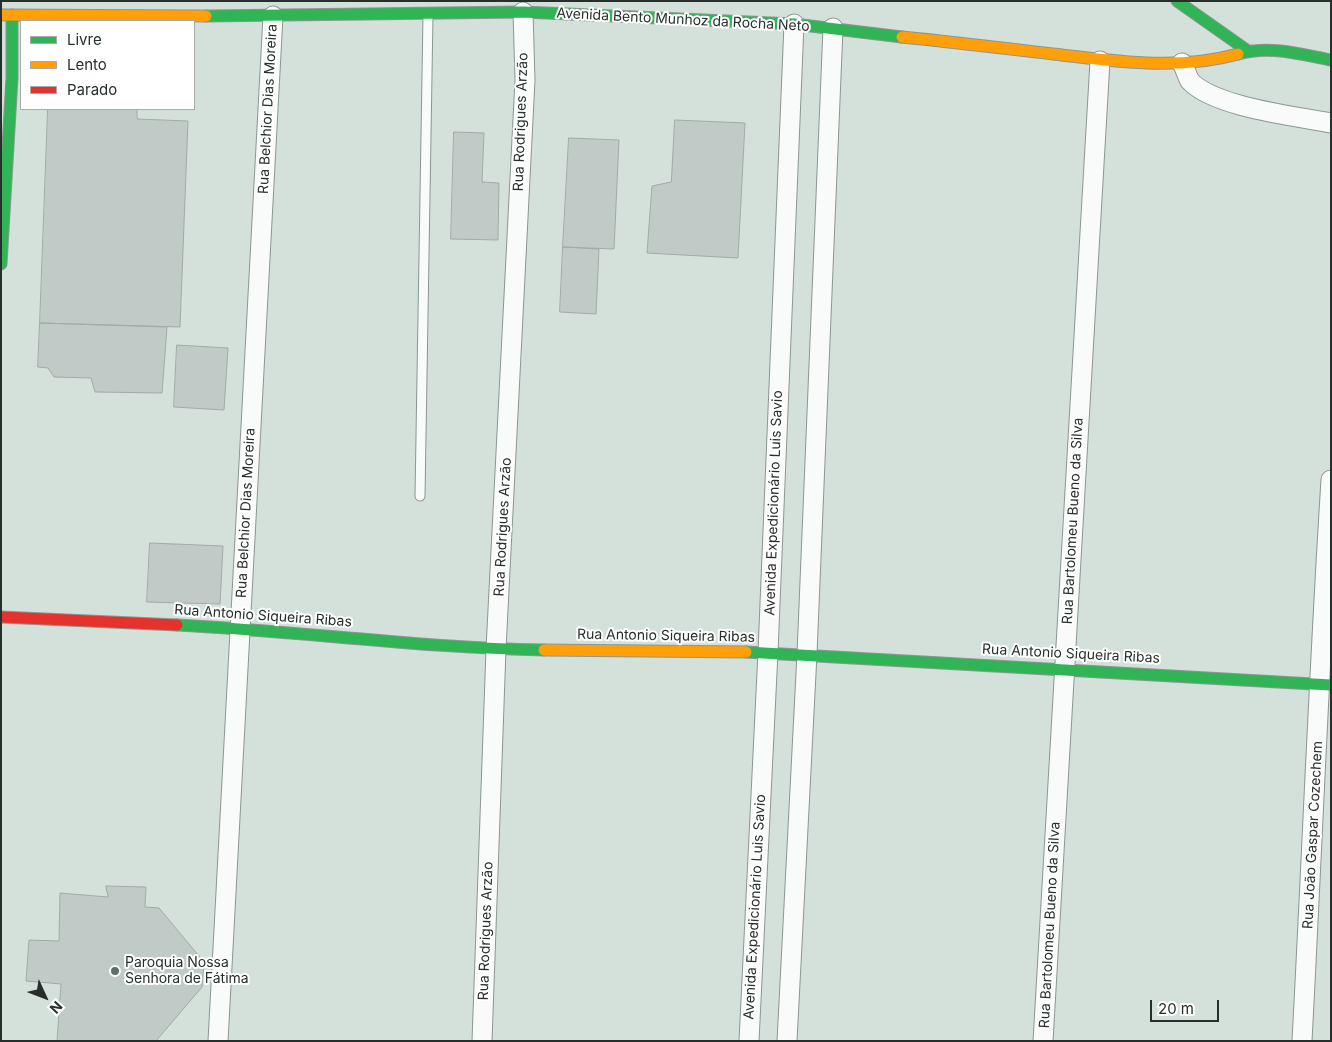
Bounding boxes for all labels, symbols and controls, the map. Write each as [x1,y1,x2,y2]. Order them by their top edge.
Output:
street label: Avenida Bento Munhoz da Rocha Neto [556,5,810,35]
legend [20,20,195,110]
street label: Rua Belchior Dias Moreira [255,23,281,195]
text: Livre [67,30,102,49]
street label: Rua Rodrigues Arzão [510,52,532,192]
text: Lento [67,55,107,74]
text: Parado [67,80,117,99]
street label: Avenida Expedicionário Luis Savio [762,390,786,616]
street label: Rua Bartolomeu Bueno da Silva [1059,417,1087,625]
street label: Rua Belchior Dias Moreira [233,427,259,599]
street label: Rua Rodrigues Arzão [491,457,515,597]
street label: Rua Antonio Siqueira Ribas [174,601,352,631]
street label: Rua Antonio Siqueira Ribas [577,626,755,646]
street label: Rua Antonio Siqueira Ribas [982,641,1160,667]
street label: Rua João Gaspar Cozechem [1300,741,1326,929]
street label: Avenida Expedicionário Luis Savio [741,794,769,1020]
street label: Rua Bartolomeu Bueno da Silva [1036,821,1064,1029]
street label: Rua Rodrigues Arzão [475,861,497,1001]
place label: Paroquia Nossa Senhora de Fátima [125,955,249,988]
marker: Paroquia Nossa Senhora de Fátima [109,965,121,977]
north arrow [20,972,70,1022]
scale bar [1152,990,1221,1022]
text: N [46,998,66,1017]
text: 20 m [1158,999,1194,1018]

